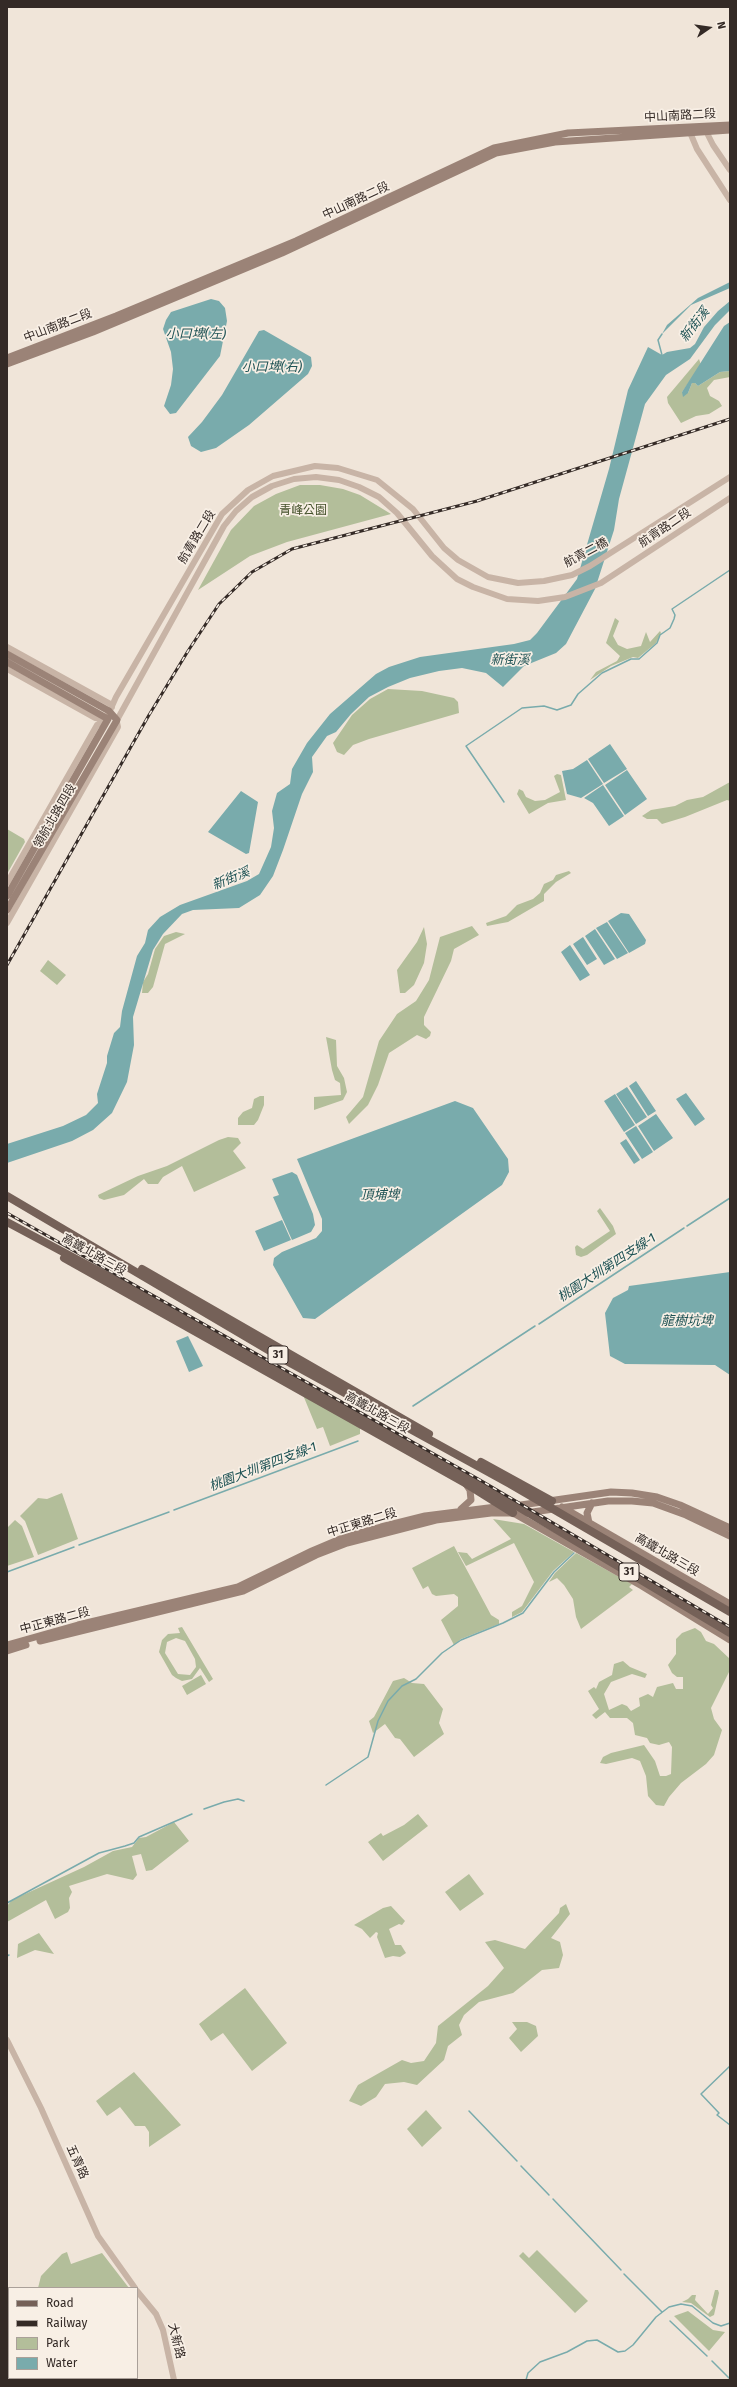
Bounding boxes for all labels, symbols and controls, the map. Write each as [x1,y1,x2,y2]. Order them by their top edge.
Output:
north arrow [689,8,729,48]
text: N [714,20,728,30]
street label: 中山南路二段 [644,107,716,125]
street label: 中山南路二段 [320,179,392,223]
water label: 新街溪 [677,305,713,345]
street label: 中山南路二段 [22,306,94,346]
water label: 小口埤(左) [166,326,226,342]
water label: 小口埤(右) [242,359,302,375]
park label: 青峰公園 [279,504,327,518]
street label: 航青路二段 [636,505,694,551]
street label: 航青路二段 [175,508,219,566]
street label: 航青二橋 [561,535,611,571]
water label: 新街溪 [491,652,529,668]
street label: 領航北路四段 [31,781,79,851]
water label: 新街溪 [210,864,252,894]
water label: 頂埔埤 [361,1187,399,1203]
water label: 桃園大圳第四支線-1 [555,1230,659,1306]
street label: 高鐵北路三段 [59,1231,129,1279]
water label: 龍樹坑埤 [661,1313,713,1329]
road number: 31 [268,1346,288,1364]
street label: 高鐵北路三段 [342,1389,412,1437]
water label: 桃園大圳第四支線-1 [207,1439,319,1495]
street label: 中正東路二段 [325,1506,399,1540]
street label: 高鐵北路三段 [632,1531,702,1579]
road number: 31 [619,1563,639,1581]
street label: 中正東路二段 [18,1605,92,1637]
street label: 五青路 [63,2143,91,2181]
legend [8,2287,138,2379]
text: Road [46,2296,74,2310]
text: Railway [46,2316,87,2330]
street label: 大新路 [165,2322,187,2360]
text: Park [46,2336,70,2350]
text: Water [46,2356,77,2370]

